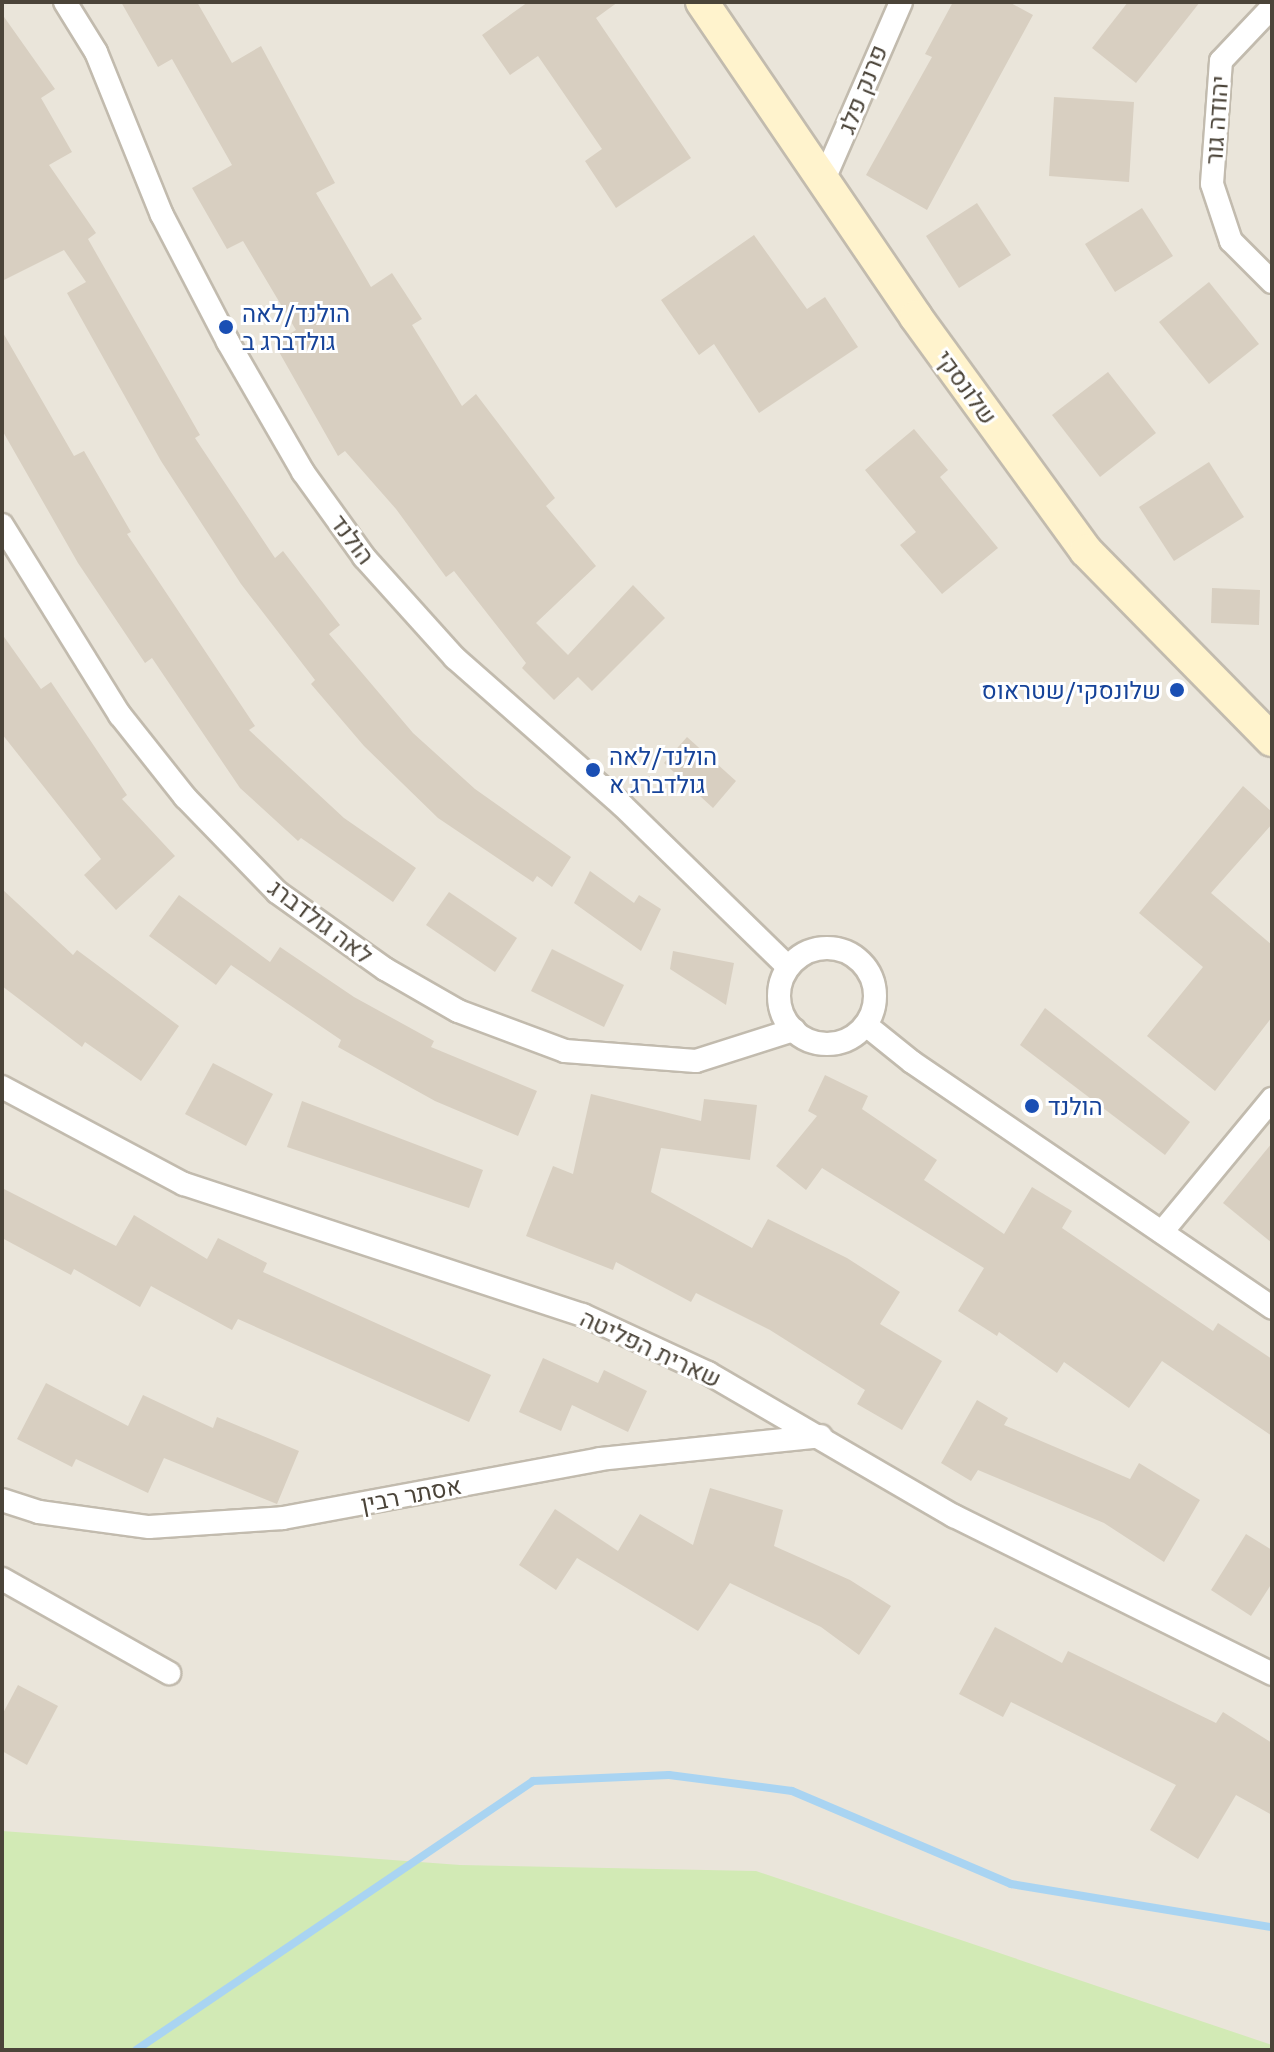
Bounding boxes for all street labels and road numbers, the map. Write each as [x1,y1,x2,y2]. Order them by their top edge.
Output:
street label: פרנק פלג [831,40,893,138]
street label: יהודה גור [1199,75,1233,165]
street label: שלונסקי [930,344,1004,430]
street label: הולנד [325,508,381,570]
street label: לאה גולדברג [263,873,379,969]
street label: שארית הפליטה [576,1303,726,1393]
street label: אסתר רבין [358,1470,464,1518]

